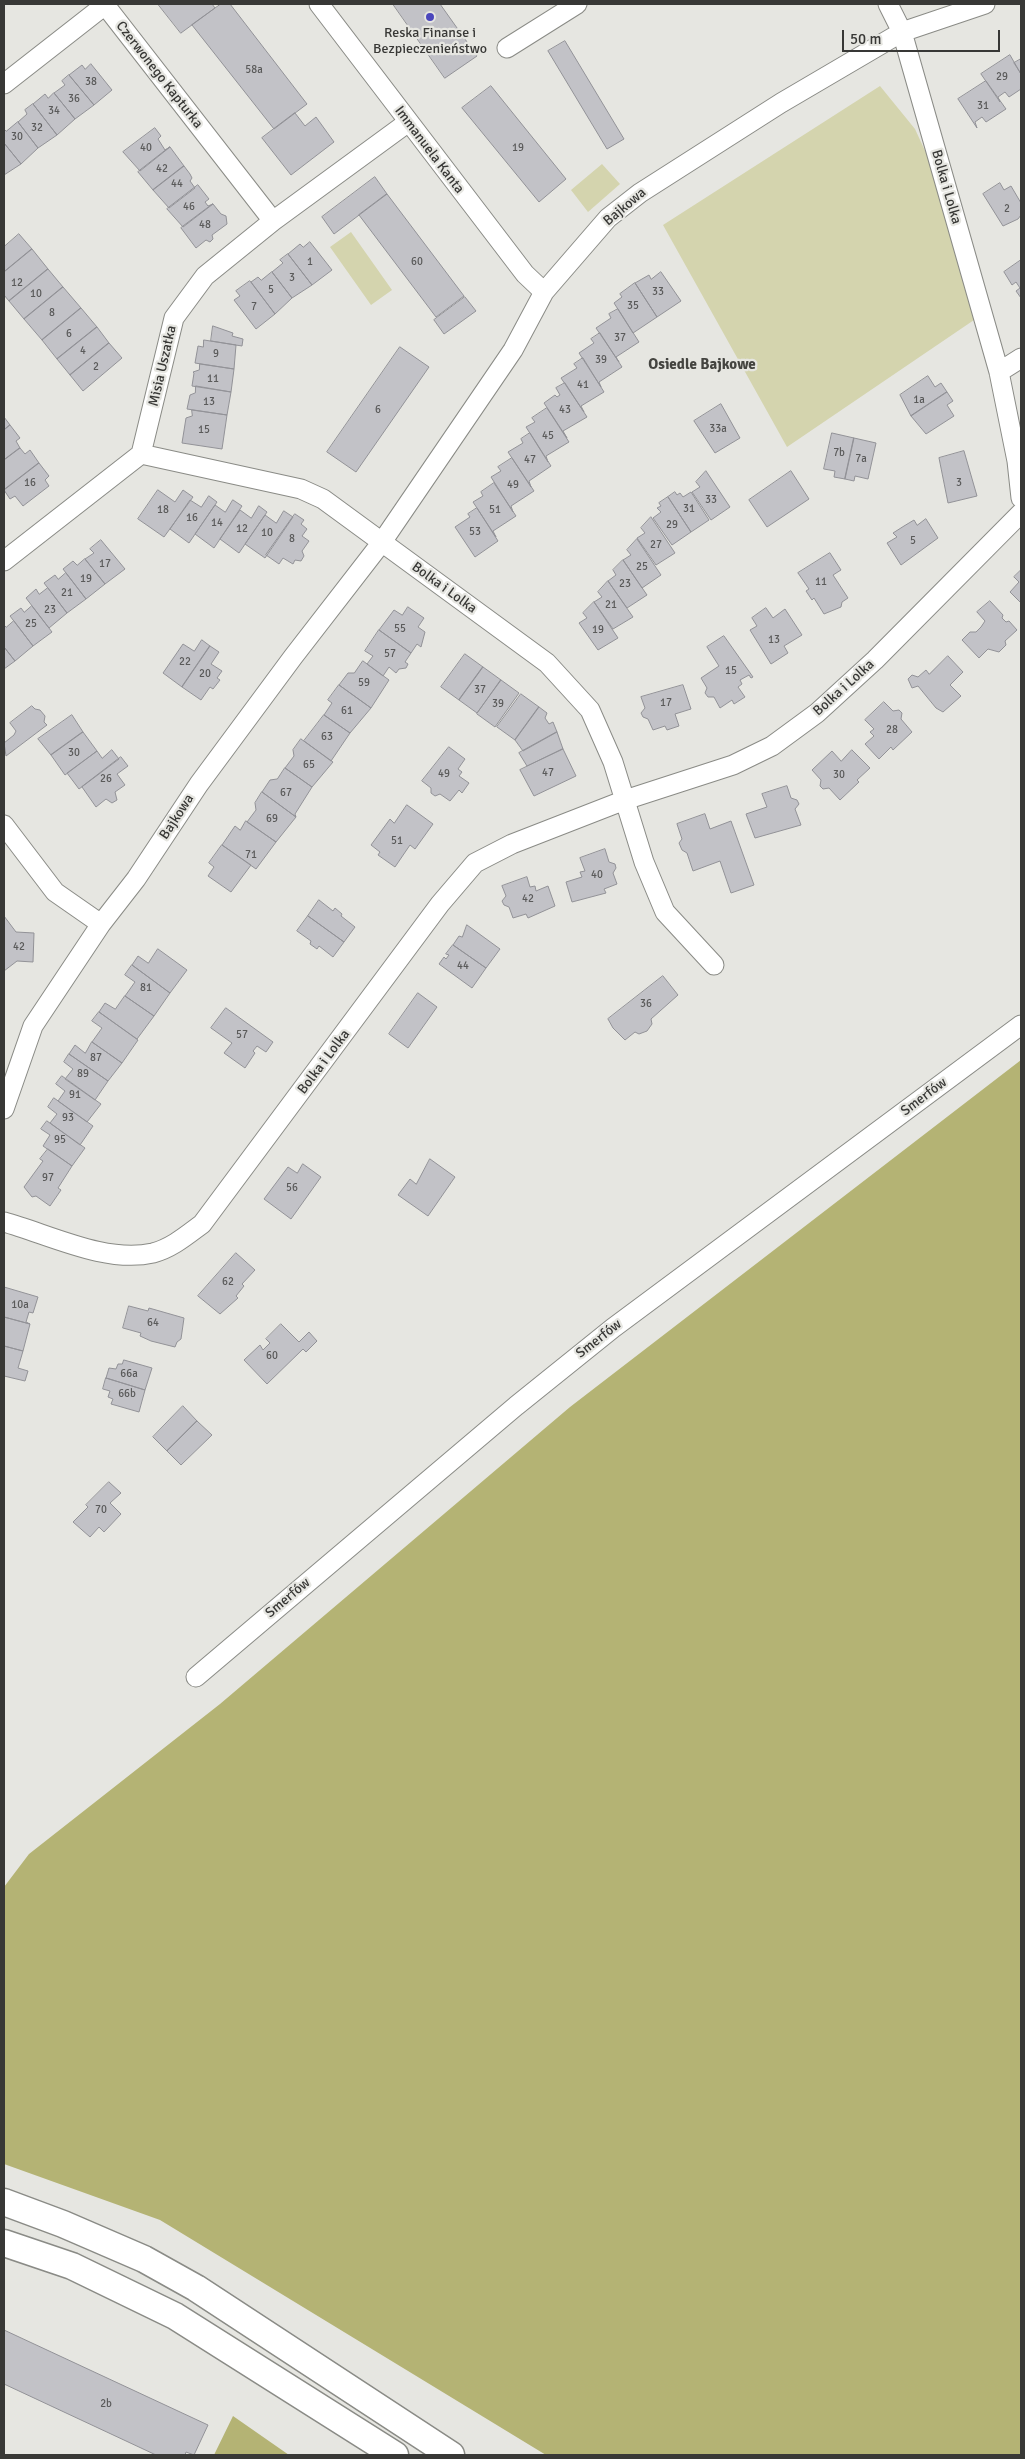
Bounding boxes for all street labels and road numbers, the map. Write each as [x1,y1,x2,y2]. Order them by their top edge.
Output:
street label: Czerwonego Kapturka [112,18,206,132]
street label: Immanuela Kanta [391,103,467,197]
street label: Bolka i Lolka [927,148,965,226]
street label: Bajkowa [600,184,650,230]
street label: Misia Uszatka [146,324,180,408]
street label: Bolka i Lolka [408,559,480,617]
street label: Bolka i Lolka [810,656,878,720]
street label: Bajkowa [156,791,198,843]
street label: Bolka i Lolka [294,1026,354,1098]
street label: Smerfów [898,1074,950,1120]
street label: Smerfów [573,1316,625,1362]
street label: Smerfów [262,1574,314,1622]

